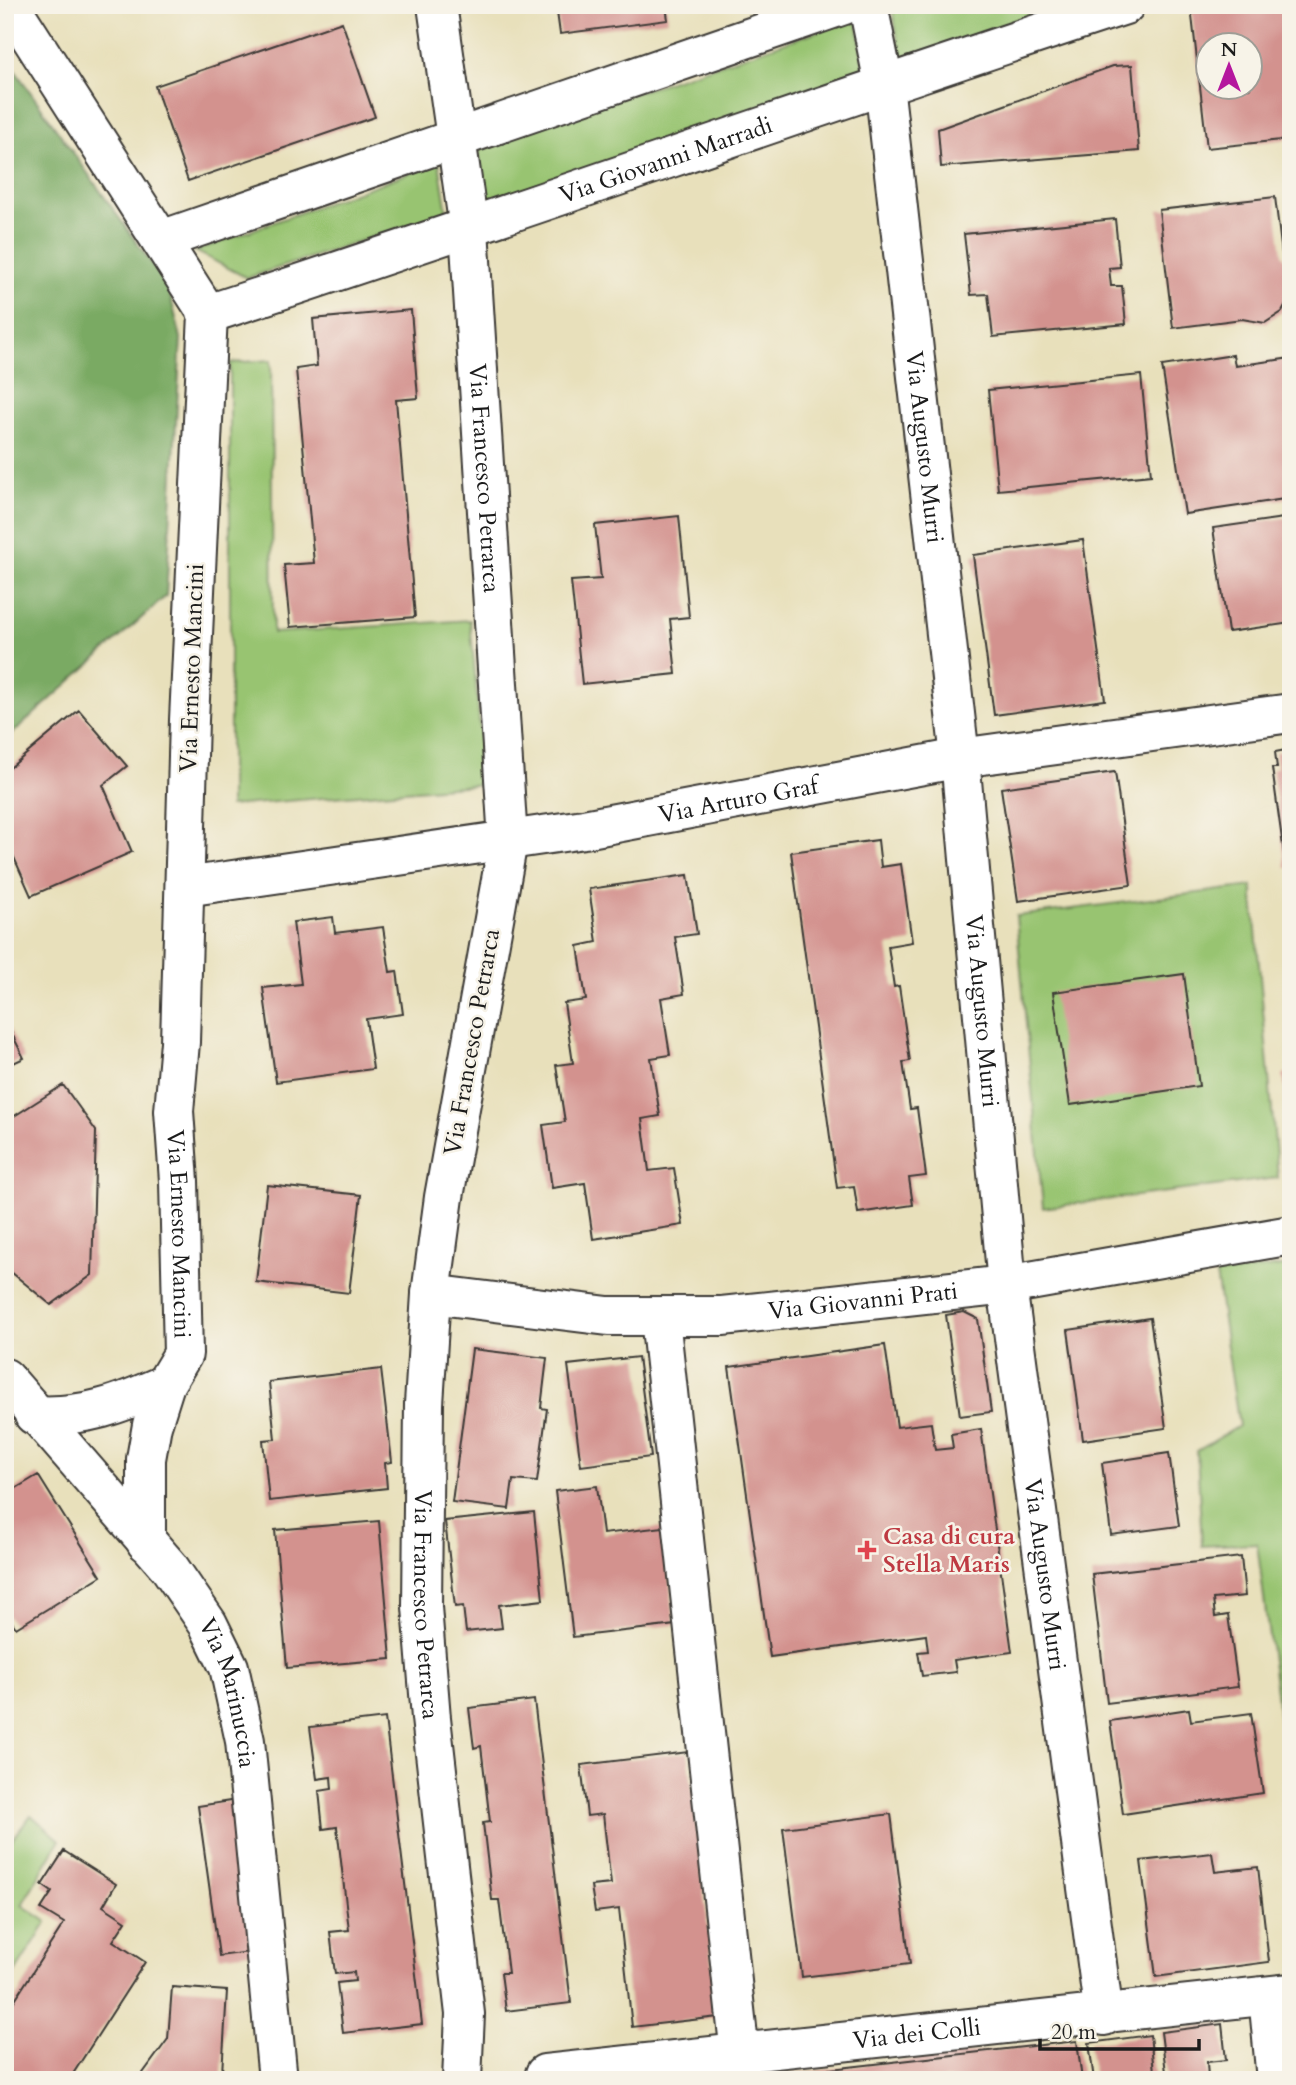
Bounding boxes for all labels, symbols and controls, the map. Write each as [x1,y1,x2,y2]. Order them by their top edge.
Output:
north arrow [1194,32,1264,102]
text: N [1221,37,1238,63]
street label: Via Giovanni Marradi [555,108,777,212]
street label: Via Augusto Murri [898,349,952,545]
street label: Via Francesco Petrarca [461,362,509,595]
street label: Via Ernesto Mancini [172,563,212,773]
street label: Via Arturo Graf [656,768,824,831]
street label: Via Augusto Murri [958,913,1008,1109]
street label: Via Francesco Petrarca [436,925,508,1158]
street label: Via Ernesto Mancini [159,1128,199,1339]
street label: Via Giovanni Prati [766,1274,960,1327]
street label: Via Augusto Murri [1016,1477,1075,1673]
street label: Via Francesco Petrarca [405,1490,448,1721]
place label: Casa di cura Stella Maris [883,1520,1015,1581]
marker: Casa di cura Stella Maris [857,1540,877,1560]
street label: Via Marinuccia [191,1612,264,1770]
scale bar [1040,2008,1200,2052]
street label: Via dei Colli [851,2010,983,2057]
text: 20 m [1051,2018,1096,2047]

